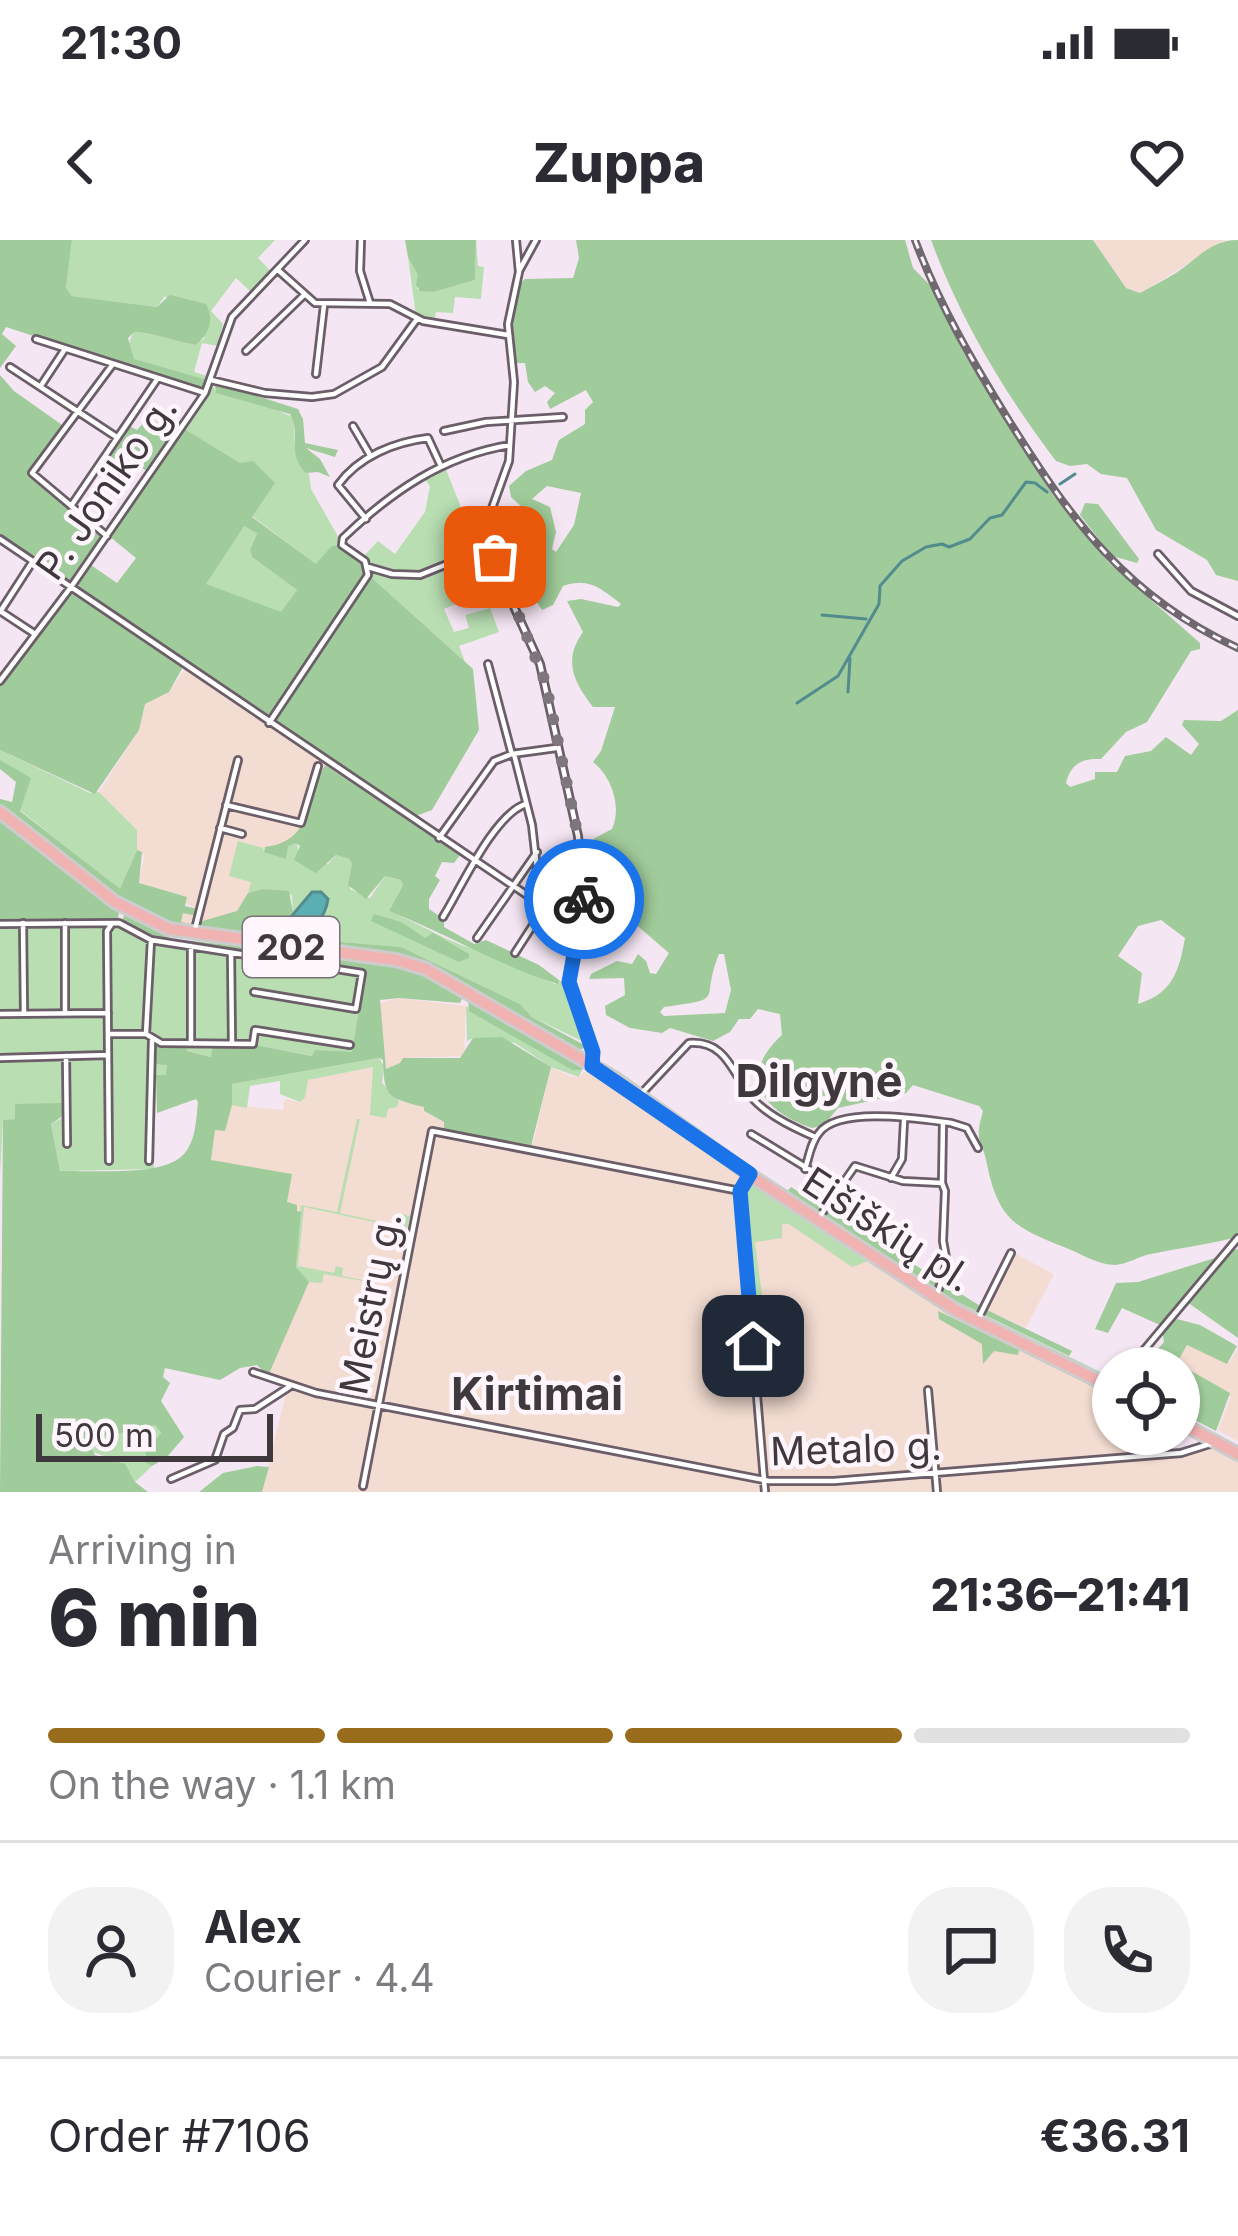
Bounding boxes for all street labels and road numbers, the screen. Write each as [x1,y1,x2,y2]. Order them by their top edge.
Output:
street label: P. Joniko g. [25,386,187,588]
road number: 202 [243,917,339,977]
street label: Eišiškių pl. [794,1157,982,1301]
street label: Meistrų g. [329,1208,411,1398]
street label: Metalo g. [769,1422,943,1474]

